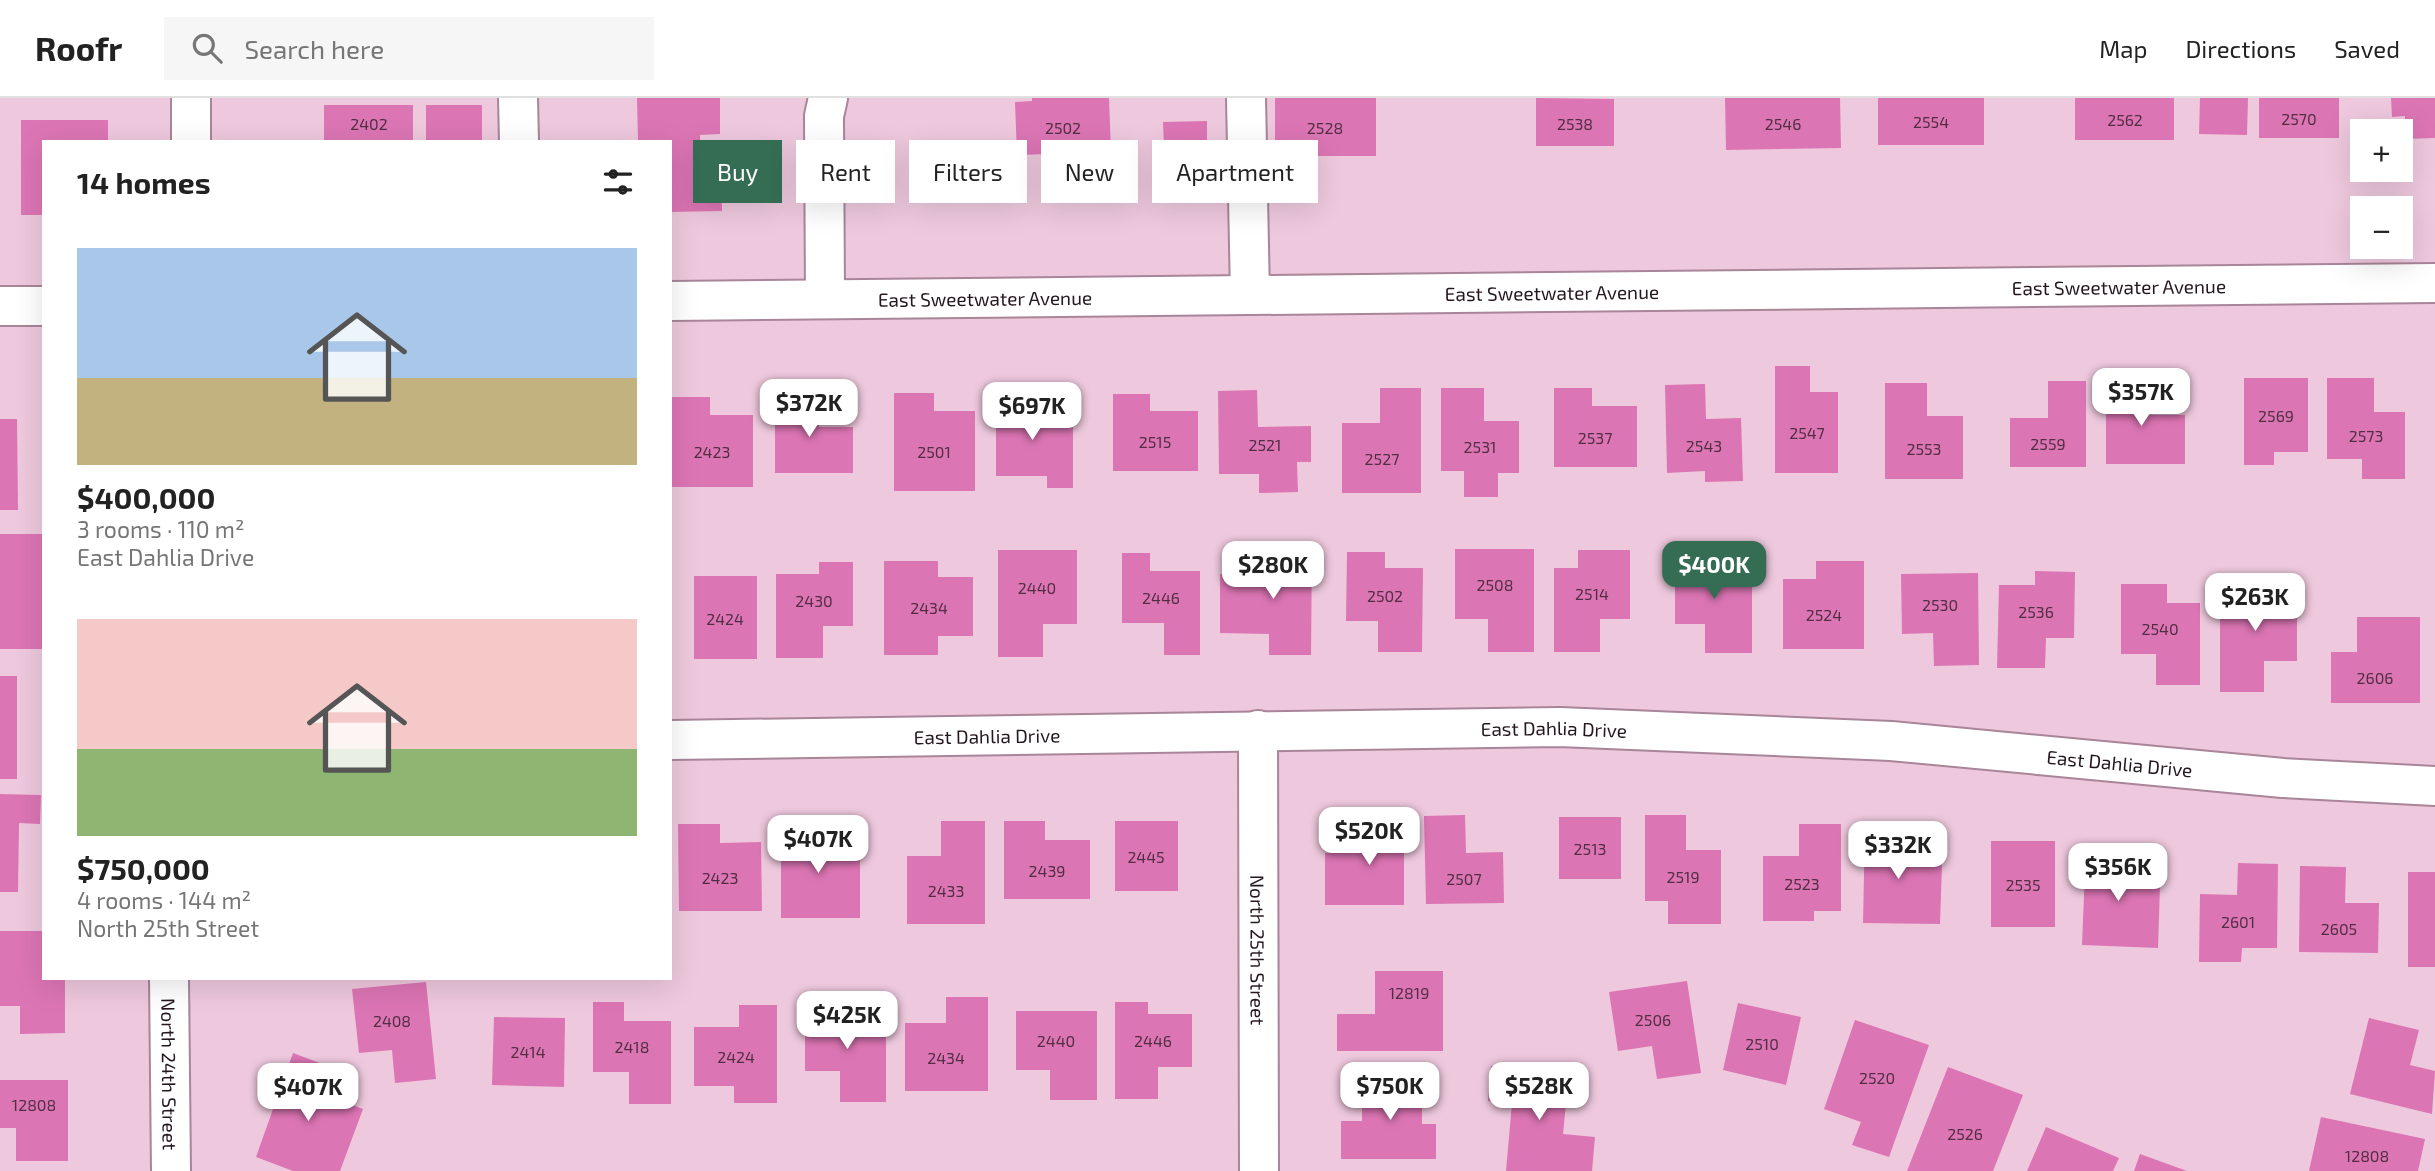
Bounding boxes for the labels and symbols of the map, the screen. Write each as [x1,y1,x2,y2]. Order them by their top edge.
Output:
house number: 2570 [2281,109,2317,128]
house number: 2562 [2107,110,2143,129]
house number: 2554 [1913,112,1949,131]
house number: 2402 [350,114,388,133]
house number: 2538 [1557,114,1593,133]
house number: 2546 [1765,114,1801,133]
house number: 2502 [1045,118,1081,137]
house number: 2528 [1307,118,1343,137]
street label: East Sweetwater Avenue [2012,274,2226,299]
street label: East Sweetwater Avenue [1445,279,1659,305]
street label: East Sweetwater Avenue [878,285,1092,310]
pin: $357K [2092,368,2190,428]
pin: $372K [760,380,858,439]
pin: $697K [983,382,1081,442]
house number: 2569 [2258,406,2294,425]
house number: 2547 [1789,423,1825,442]
house number: 2573 [2349,426,2383,445]
house number: 2537 [1578,428,1612,447]
house number: 2515 [1139,432,1171,451]
house number: 2559 [2030,434,2066,453]
house number: 2521 [1249,435,1281,454]
house number: 2543 [1686,436,1722,455]
house number: 2531 [1464,437,1496,456]
house number: 2553 [1906,439,1942,458]
house number: 2423 [694,442,730,461]
house number: 2501 [917,442,951,461]
house number: 2527 [1365,449,1399,468]
pin: $280K [1224,542,1322,601]
pin: $400K [1665,542,1763,601]
pin: $263K [2206,574,2304,633]
house number: 2508 [1477,575,1513,594]
house number: 2440 [1018,578,1056,597]
house number: 2514 [1575,584,1609,603]
house number: 2502 [1367,586,1403,605]
house number: 2446 [1142,588,1180,607]
house number: 2430 [795,591,833,610]
house number: 2530 [1922,595,1958,614]
house number: 2434 [910,598,948,617]
house number: 2536 [2018,602,2054,621]
house number: 2524 [1806,605,1842,624]
house number: 2424 [706,609,744,628]
house number: 2540 [2141,619,2179,638]
house number: 2606 [2357,668,2393,687]
street label: East Dahlia Drive [1480,715,1628,741]
street label: East Dahlia Drive [914,723,1060,748]
street label: East Dahlia Drive [2046,744,2194,781]
pin: $520K [1320,808,1418,867]
pin: $407K [769,816,867,875]
pin: $332K [1849,822,1947,881]
house number: 2513 [1574,839,1606,858]
pin: $356K [2069,844,2167,903]
house number: 2445 [1127,847,1165,866]
house number: 2439 [1029,861,1065,880]
house number: 2519 [1666,867,1700,886]
house number: 2423 [702,868,738,887]
house number: 2507 [1446,869,1482,888]
house number: 2523 [1784,874,1820,893]
street label: North 25th Street [1247,875,1270,1025]
house number: 2535 [2005,875,2041,894]
house number: 2433 [928,881,964,900]
house number: 2601 [2221,912,2255,931]
house number: 2605 [2321,919,2357,938]
house number: 12819 [1389,983,1429,1002]
pin: $425K [798,992,896,1051]
street label: North 24th Street [158,998,182,1150]
house number: 2506 [1635,1010,1671,1029]
house number: 2408 [373,1011,411,1030]
house number: 2440 [1037,1031,1075,1050]
house number: 2446 [1134,1031,1172,1050]
house number: 2510 [1745,1034,1779,1053]
house number: 2418 [615,1037,649,1056]
house number: 2414 [510,1042,546,1061]
house number: 2424 [717,1047,755,1066]
house number: 2434 [927,1048,965,1067]
pin: $750K [1341,1062,1439,1122]
pin: $528K [1490,1062,1588,1122]
pin: $407K [259,1063,357,1123]
house number: 2520 [1859,1068,1895,1087]
house number: 12808 [12,1095,56,1114]
house number: 2526 [1947,1124,1983,1143]
house number: 12808 [2345,1146,2389,1165]

